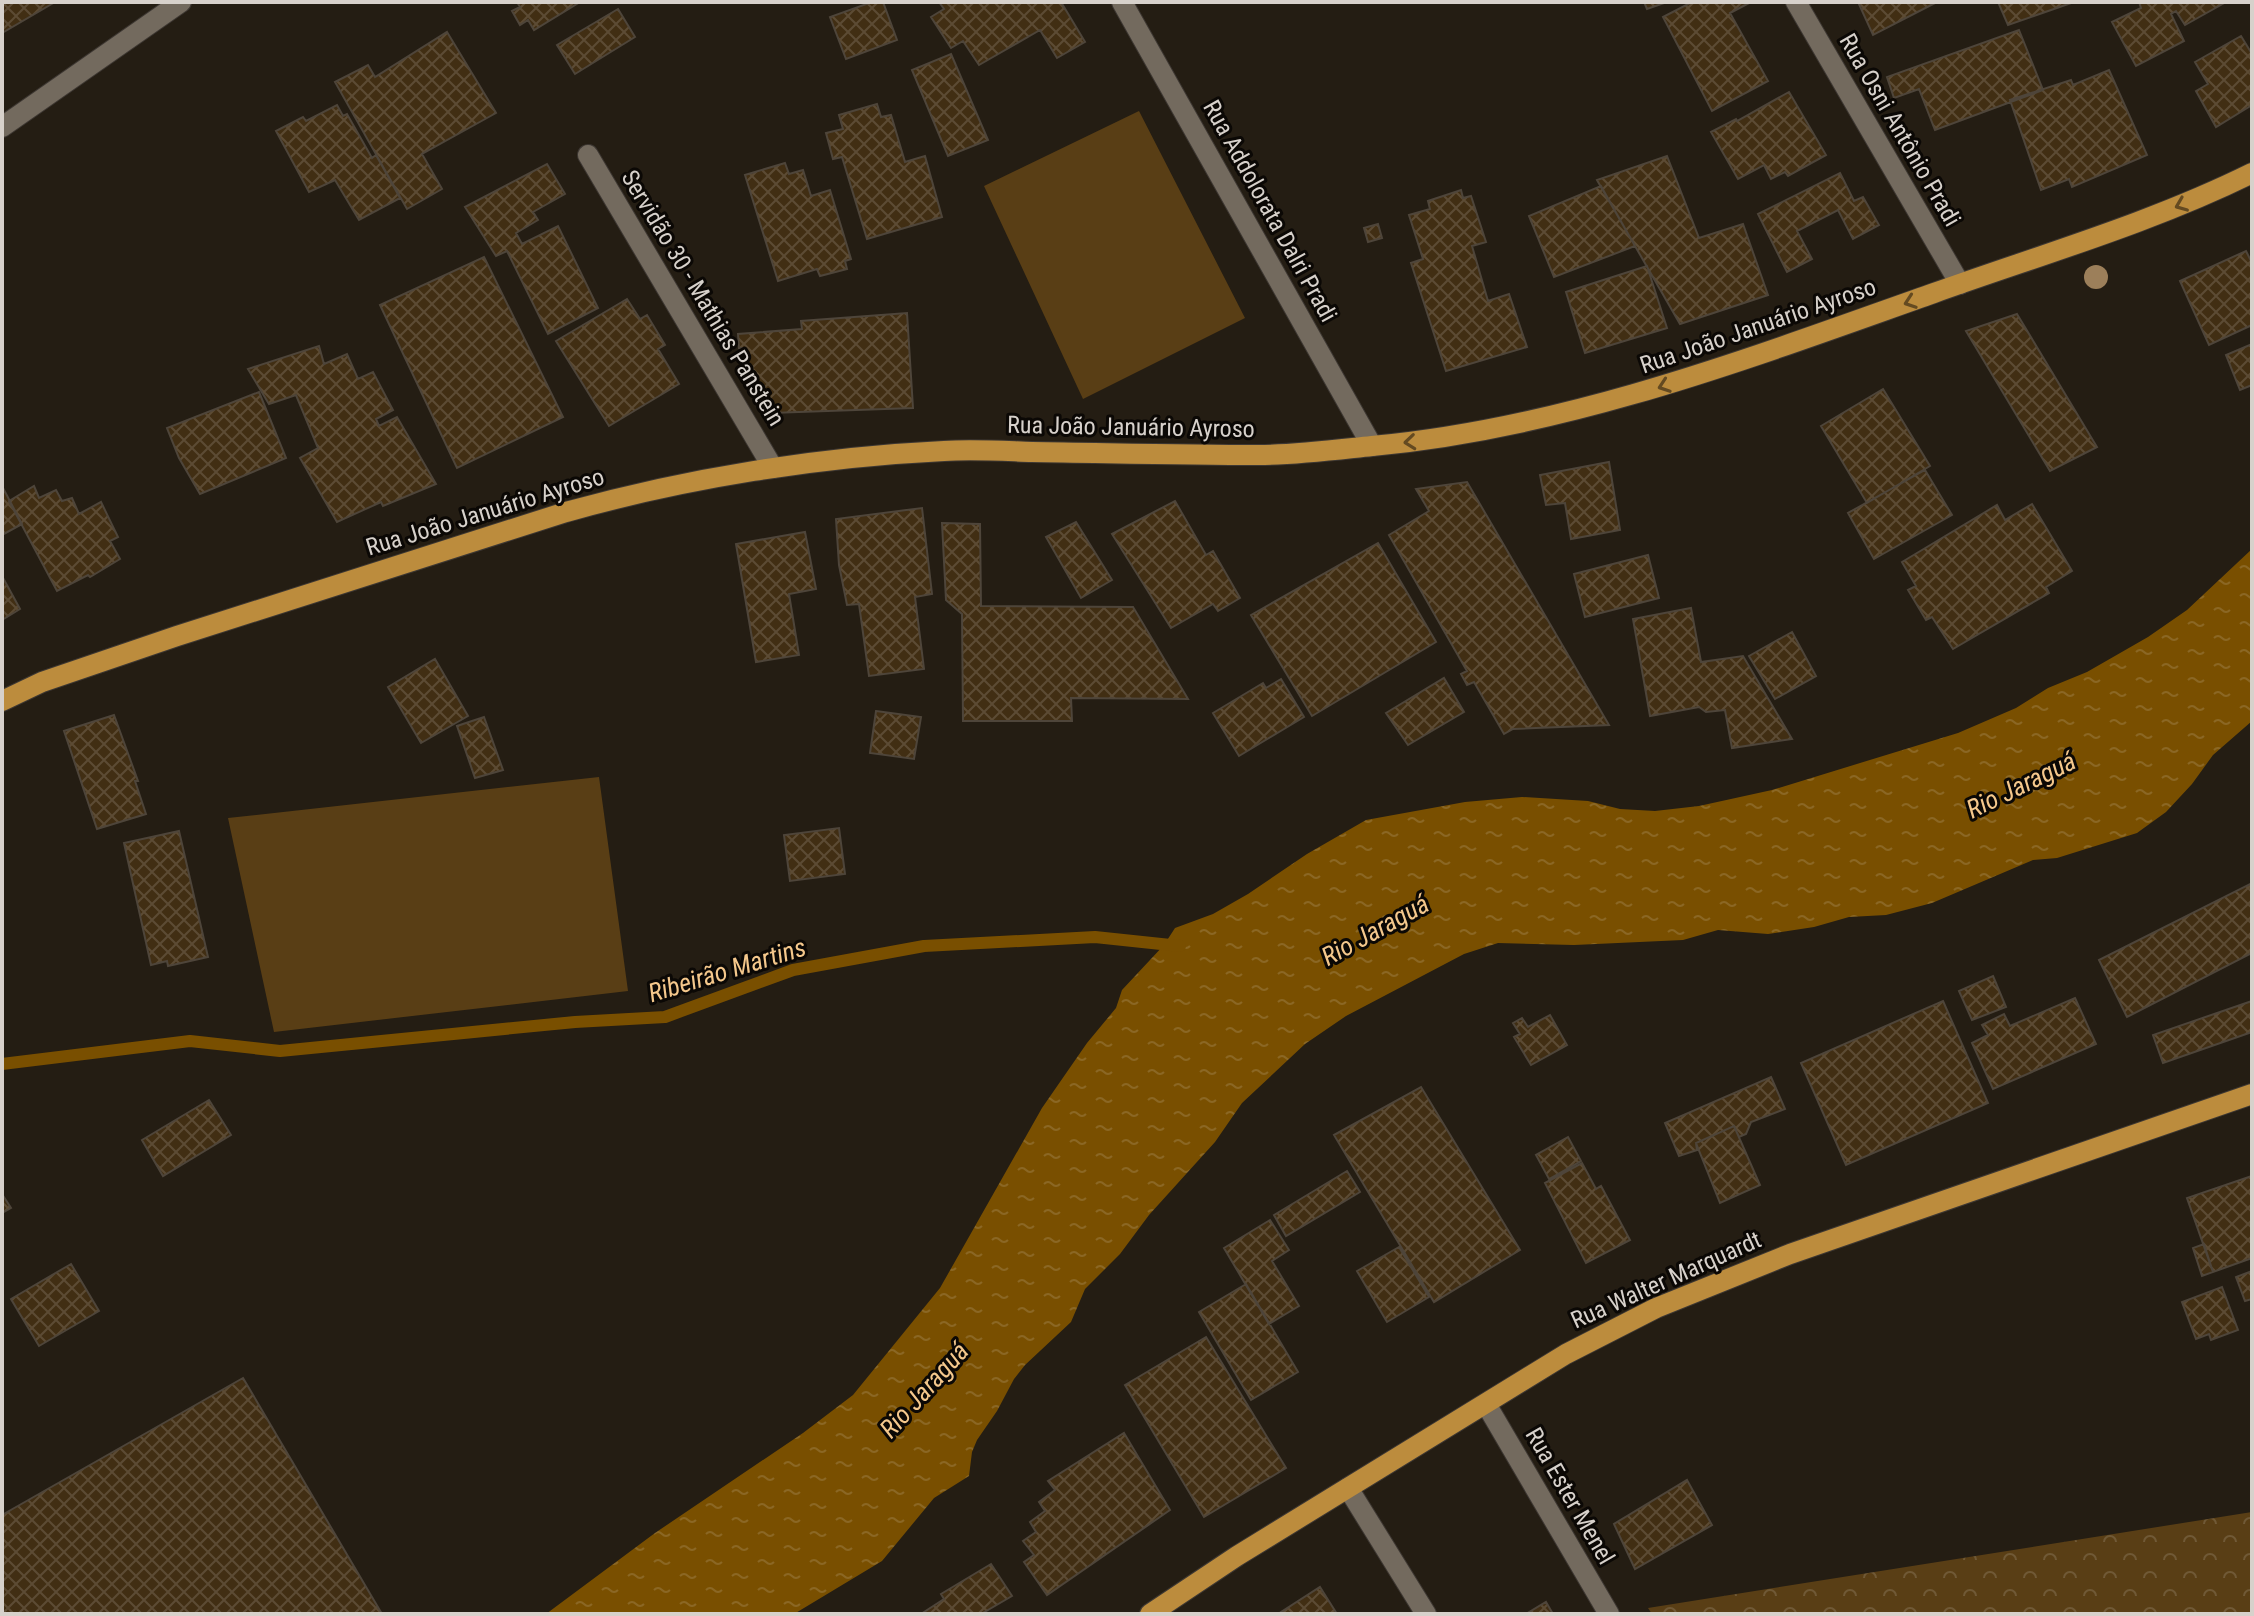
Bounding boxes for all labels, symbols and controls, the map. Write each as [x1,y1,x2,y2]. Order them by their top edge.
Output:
street label: Rua Osni Antônio Pradi [1834,29,1966,231]
street label: Rua Addolorata Dalri Pradi [1197,95,1343,327]
street label: Servidão 30 - Mathias Panstein [616,165,790,431]
one-way arrow [2175,195,2189,212]
street label: Rua João Januário Ayroso [1636,272,1880,380]
one-way arrow [1903,292,1917,308]
one-way arrow [1657,376,1671,392]
street label: Rua João Januário Ayroso [1007,411,1255,443]
one-way arrow [1403,434,1416,451]
street label: Rua João Januário Ayroso [363,462,607,562]
water label: Rio Jaraguá [1961,745,2081,824]
water label: Rio Jaraguá [1316,888,1435,972]
water label: Ribeirão Martins [644,932,810,1008]
street label: Rua Walter Marquardt [1567,1225,1765,1335]
water label: Rio Jaraguá [873,1335,975,1444]
street label: Rua Ester Menel [1520,1423,1620,1569]

